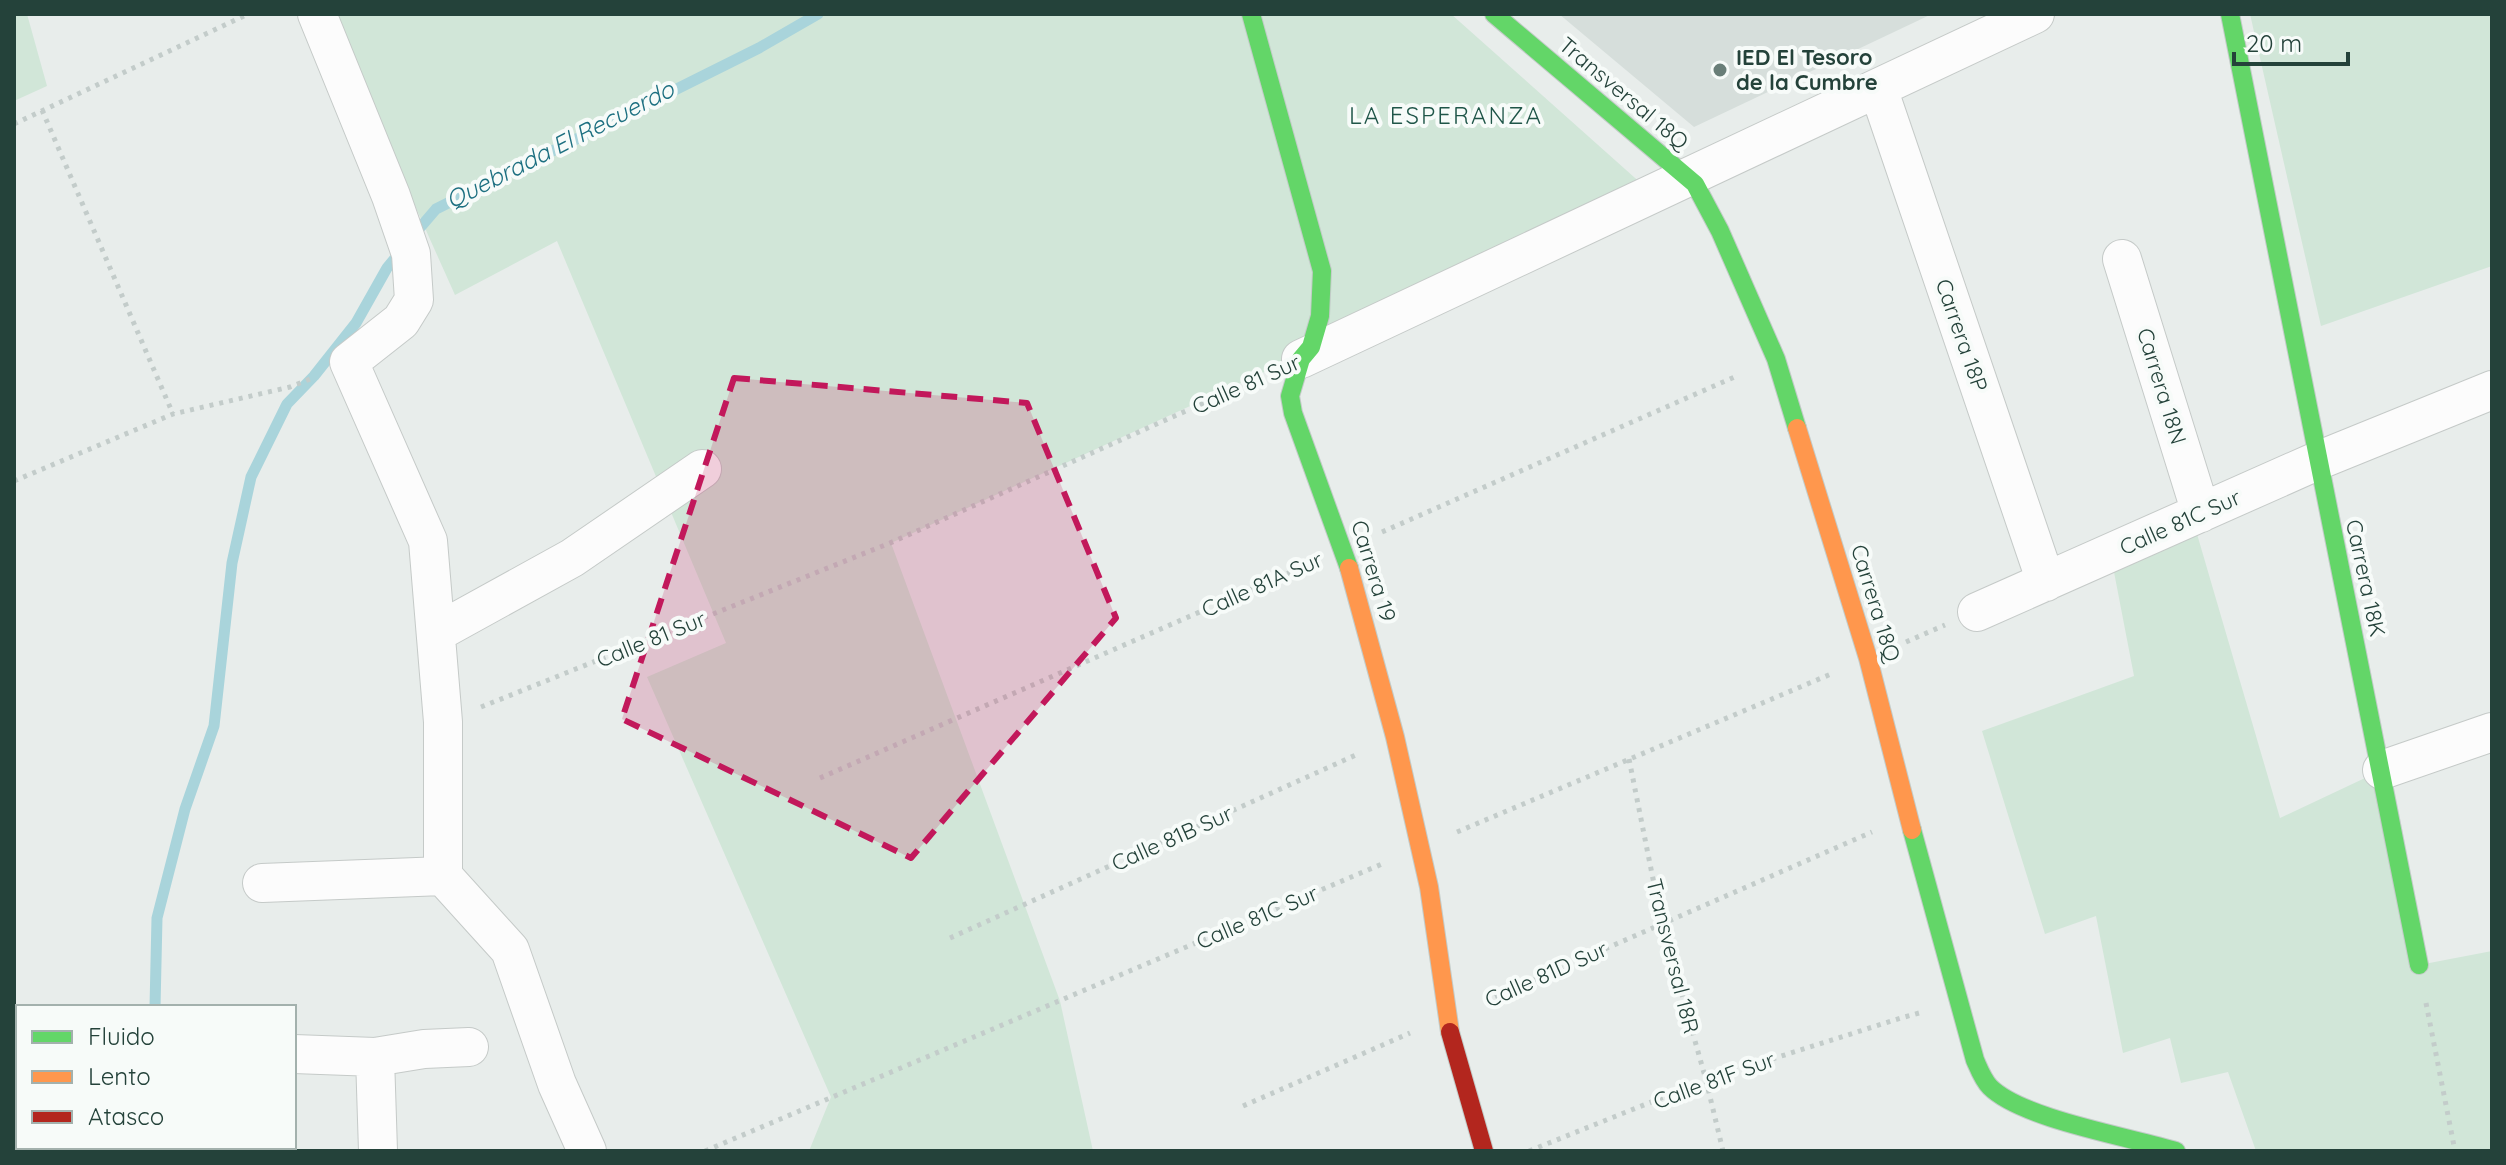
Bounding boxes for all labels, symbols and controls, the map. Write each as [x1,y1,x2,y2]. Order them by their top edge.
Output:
scale bar [2234,16,2348,66]
text: 20 m [2246,28,2302,58]
street label: Transversal 18Q [1553,31,1695,156]
place label: IED El Tesoro de la Cumbre [1736,43,1878,96]
marker: IED El Tesoro de la Cumbre [1711,61,1729,79]
water label: Quebrada El Recuerdo [440,73,680,215]
district label: LA ESPERANZA [1349,100,1543,130]
street label: Carrera 18P [1930,275,1994,395]
street label: Carrera 18N [2131,324,2193,448]
street label: Calle 81 Sur [1188,348,1305,420]
street label: Calle 81C Sur [2115,483,2245,561]
street label: Carrera 19 [1345,517,1403,625]
street label: Carrera 18K [2340,517,2392,639]
street label: Carrera 18Q [1845,541,1907,666]
street label: Calle 81A Sur [1197,545,1327,623]
street label: Calle 81 Sur [592,604,710,674]
street label: Calle 81B Sur [1107,799,1237,877]
street label: Transversal 18R [1640,876,1706,1036]
street label: Calle 81C Sur [1192,879,1323,955]
street label: Calle 81D Sur [1480,934,1612,1013]
legend [16,1005,296,1149]
text: Fluido [88,1021,155,1051]
street label: Calle 81F Sur [1649,1045,1779,1115]
text: Lento [88,1061,151,1091]
text: Atasco [88,1101,164,1131]

